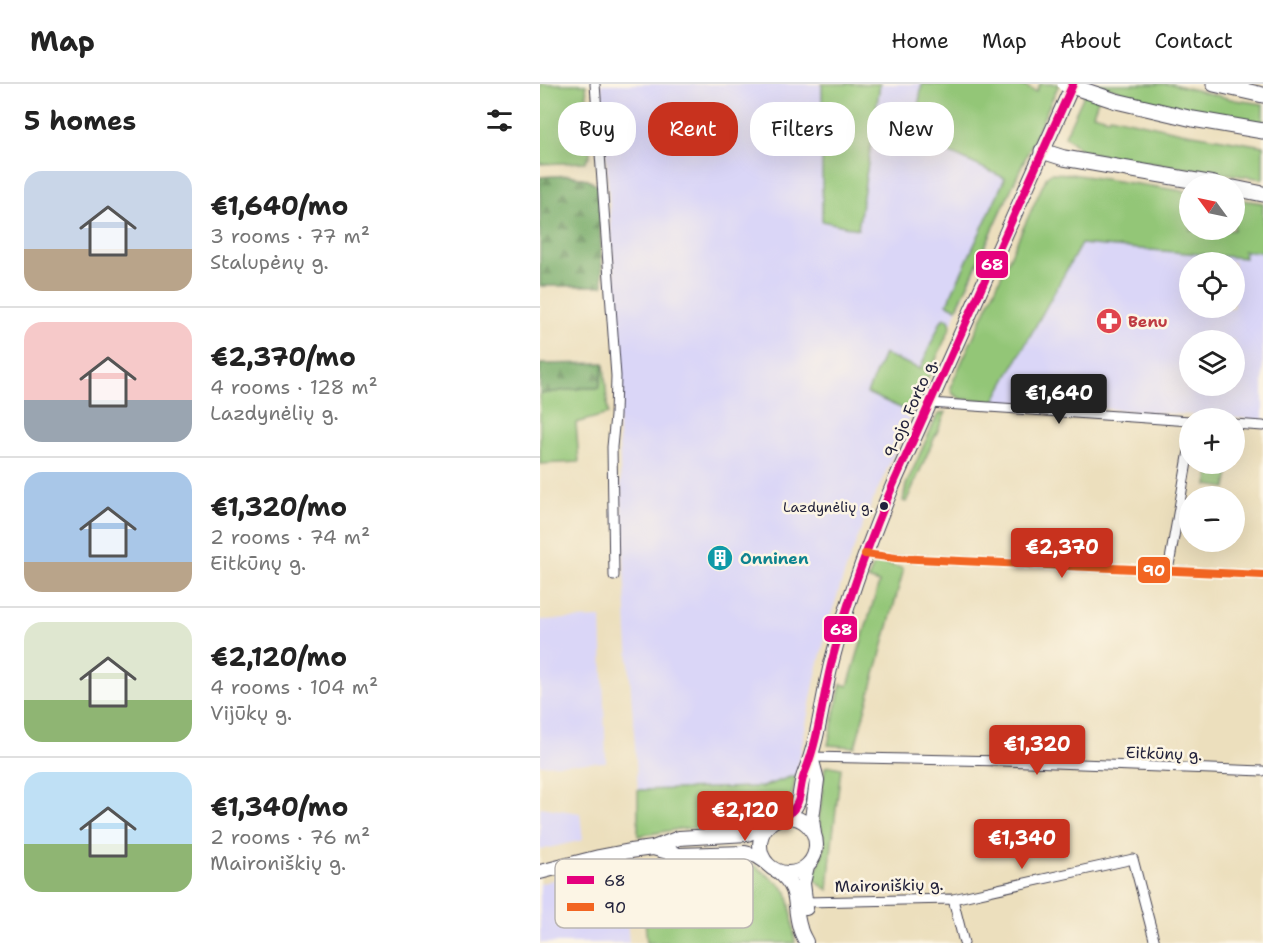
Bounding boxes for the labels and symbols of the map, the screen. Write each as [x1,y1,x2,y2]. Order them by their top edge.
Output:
north arrow [1179,174,1245,240]
line badge: 68 [975,250,1009,279]
text: 68 [981,254,1003,275]
pharmacy icon: Benu [1094,306,1124,336]
place label: Benu [1128,311,1168,332]
street label: 9-ojo Forto g. [879,355,942,461]
pin: €1,640 [1010,374,1108,425]
place label: Lazdynėlių g. [783,498,873,516]
marker: Lazdynėlių g. [878,500,890,512]
pin: €2,370 [1013,528,1111,579]
building icon: Onninen [705,543,735,573]
place label: Onninen [740,548,809,569]
line badge: 90 [1137,556,1171,584]
text: 90 [1143,560,1165,581]
line badge: 68 [823,615,858,643]
text: 68 [830,619,852,640]
pin: €1,320 [988,725,1086,776]
street label: Eitkūnų g. [1125,742,1203,765]
pin: €2,120 [696,791,794,842]
pin: €1,340 [973,819,1071,870]
legend [555,859,753,928]
text: 68 [604,870,626,891]
street label: Maironiškių g. [834,874,944,897]
text: 90 [604,897,626,918]

